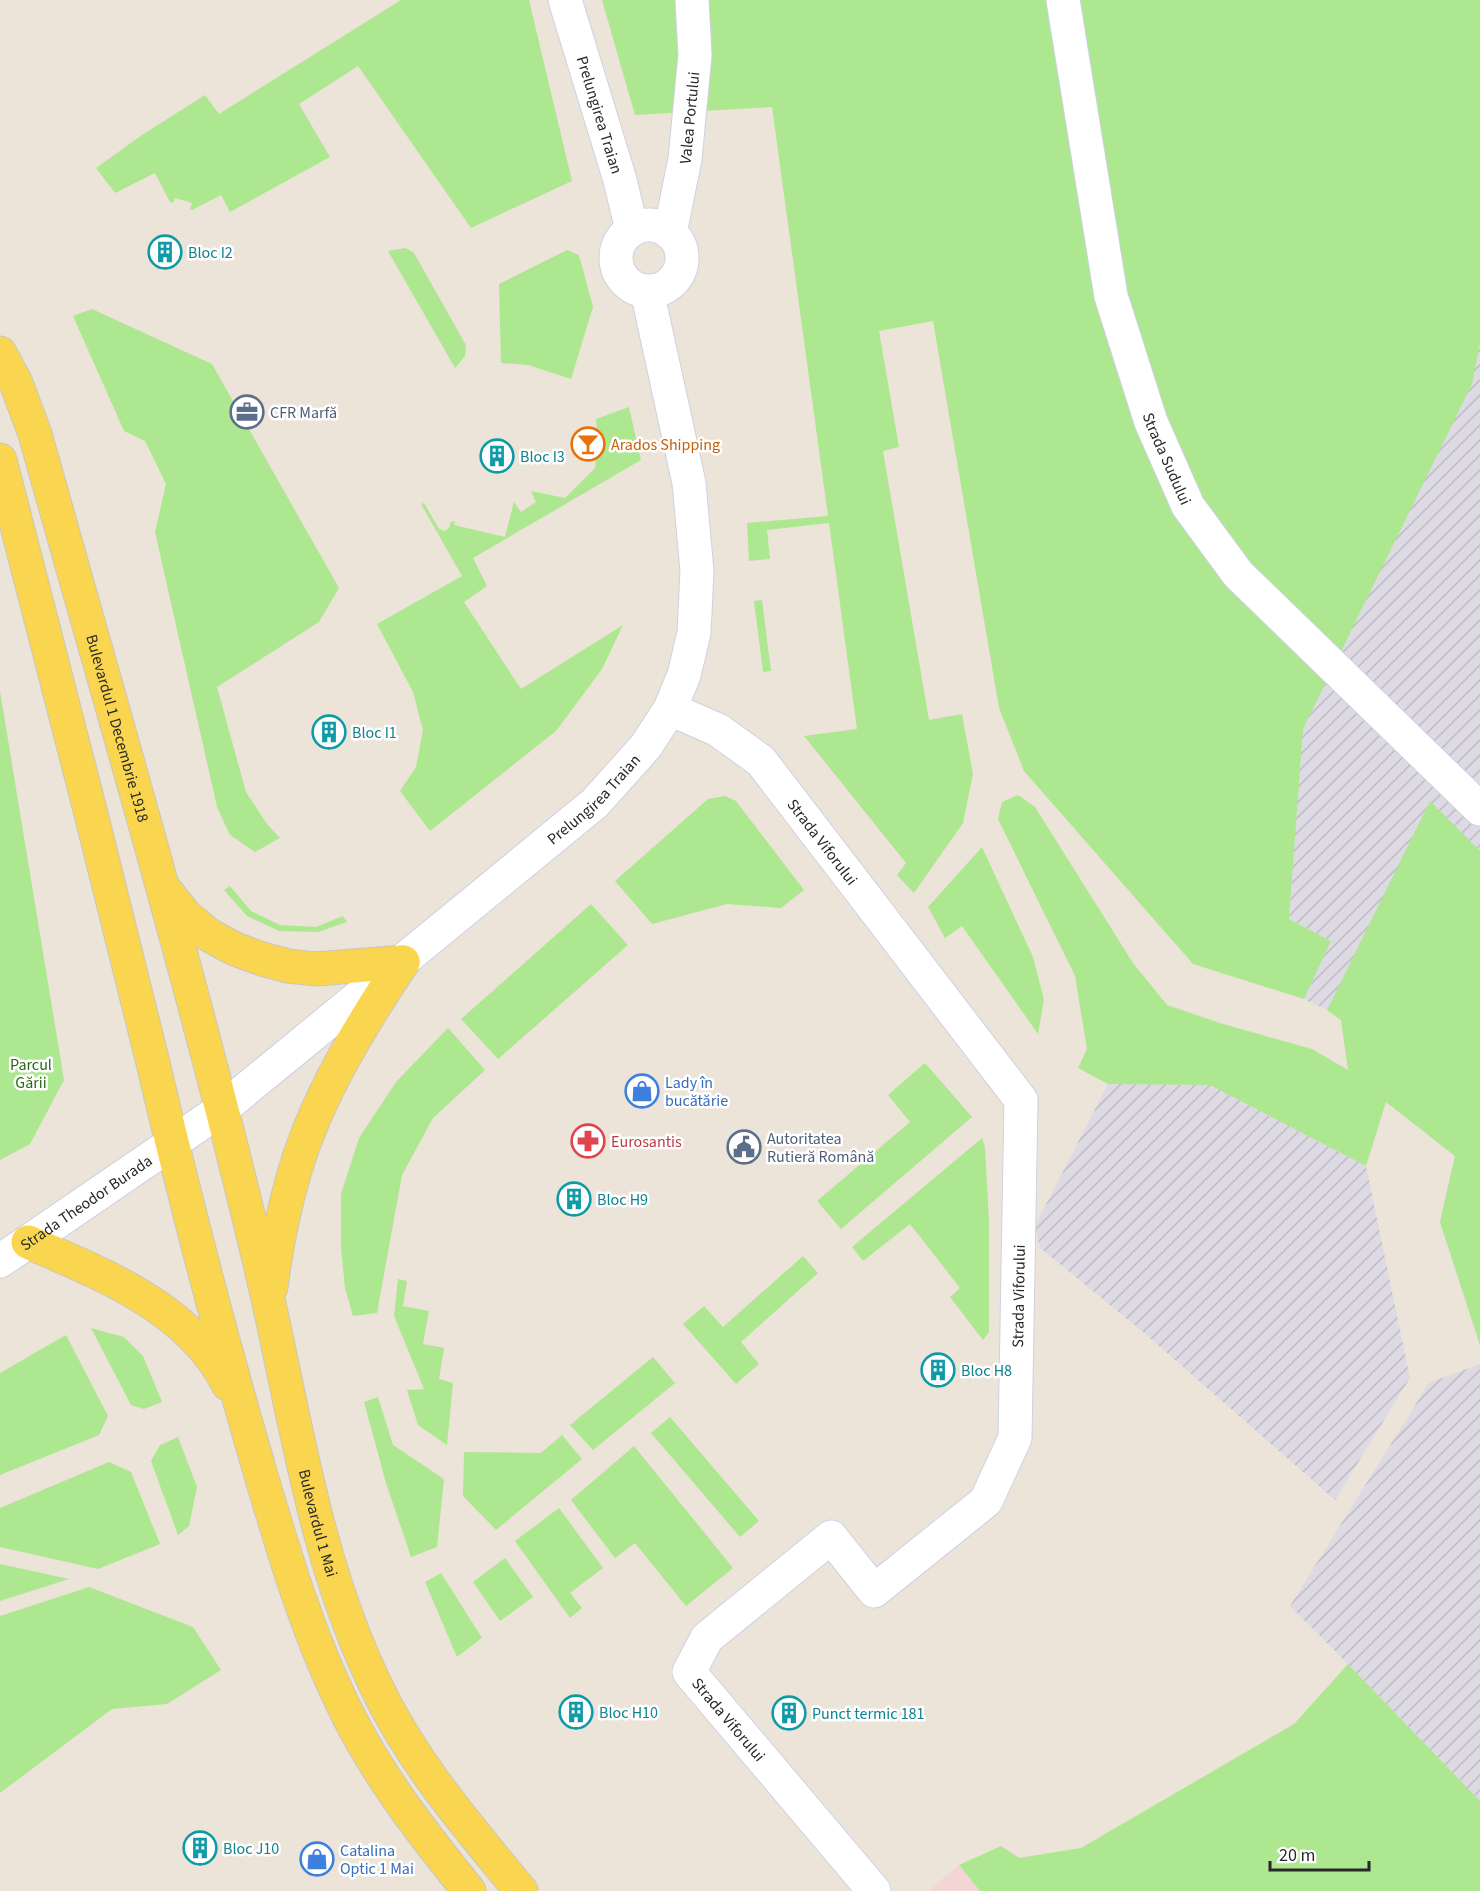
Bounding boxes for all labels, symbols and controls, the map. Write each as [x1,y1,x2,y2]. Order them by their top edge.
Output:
street label: Prelungirea Traian [571,53,627,177]
street label: Valea Portului [674,71,705,166]
building icon: Bloc I2 [147,234,183,270]
place label: Bloc I2 [188,242,233,264]
office icon: CFR Marfă [229,394,265,430]
place label: CFR Marfă [270,402,337,424]
street label: Strada Sudului [1137,410,1196,509]
bar icon: Arados Shipping [570,426,606,462]
place label: Arados Shipping [611,434,720,456]
building icon: Bloc I3 [479,438,515,474]
place label: Bloc I3 [520,446,565,468]
street label: Bulevardul 1 Decembrie 1918 [80,632,154,825]
building icon: Bloc I1 [311,714,347,750]
place label: Bloc I1 [352,722,397,744]
street label: Prelungirea Traian [543,750,646,850]
street label: Strada Viforului [782,794,862,890]
park label: Parcul Gării [10,1054,52,1094]
place label: Lady în bucătărie [665,1072,728,1112]
shop icon: Lady în bucătărie [624,1073,660,1109]
pharmacy icon: Eurosantis [570,1123,606,1159]
place label: Autoritatea Rutieră Română [767,1128,874,1168]
public building icon: Autoritatea Rutieră Română [726,1129,762,1165]
place label: Eurosantis [611,1131,682,1153]
street label: Strada Theodor Burada [16,1150,157,1256]
building icon: Bloc H9 [556,1181,592,1217]
place label: Bloc H9 [597,1189,648,1211]
street label: Strada Viforului [1007,1244,1031,1348]
building icon: Bloc H8 [920,1352,956,1388]
place label: Bloc H8 [961,1360,1012,1382]
street label: Bulevardul 1 Mai [293,1467,343,1580]
street label: Strada Viforului [686,1673,770,1767]
building icon: Bloc H10 [558,1694,594,1730]
building icon: Punct termic 181 [771,1695,807,1731]
place label: Bloc H10 [599,1702,658,1724]
place label: Punct termic 181 [812,1703,925,1725]
building icon: Bloc J10 [182,1830,218,1866]
scale bar [1270,1834,1369,1872]
place label: Bloc J10 [223,1838,279,1860]
place label: Catalina Optic 1 Mai [340,1840,414,1880]
shop icon: Catalina Optic 1 Mai [299,1841,335,1877]
text: 20 m [1279,1843,1315,1868]

